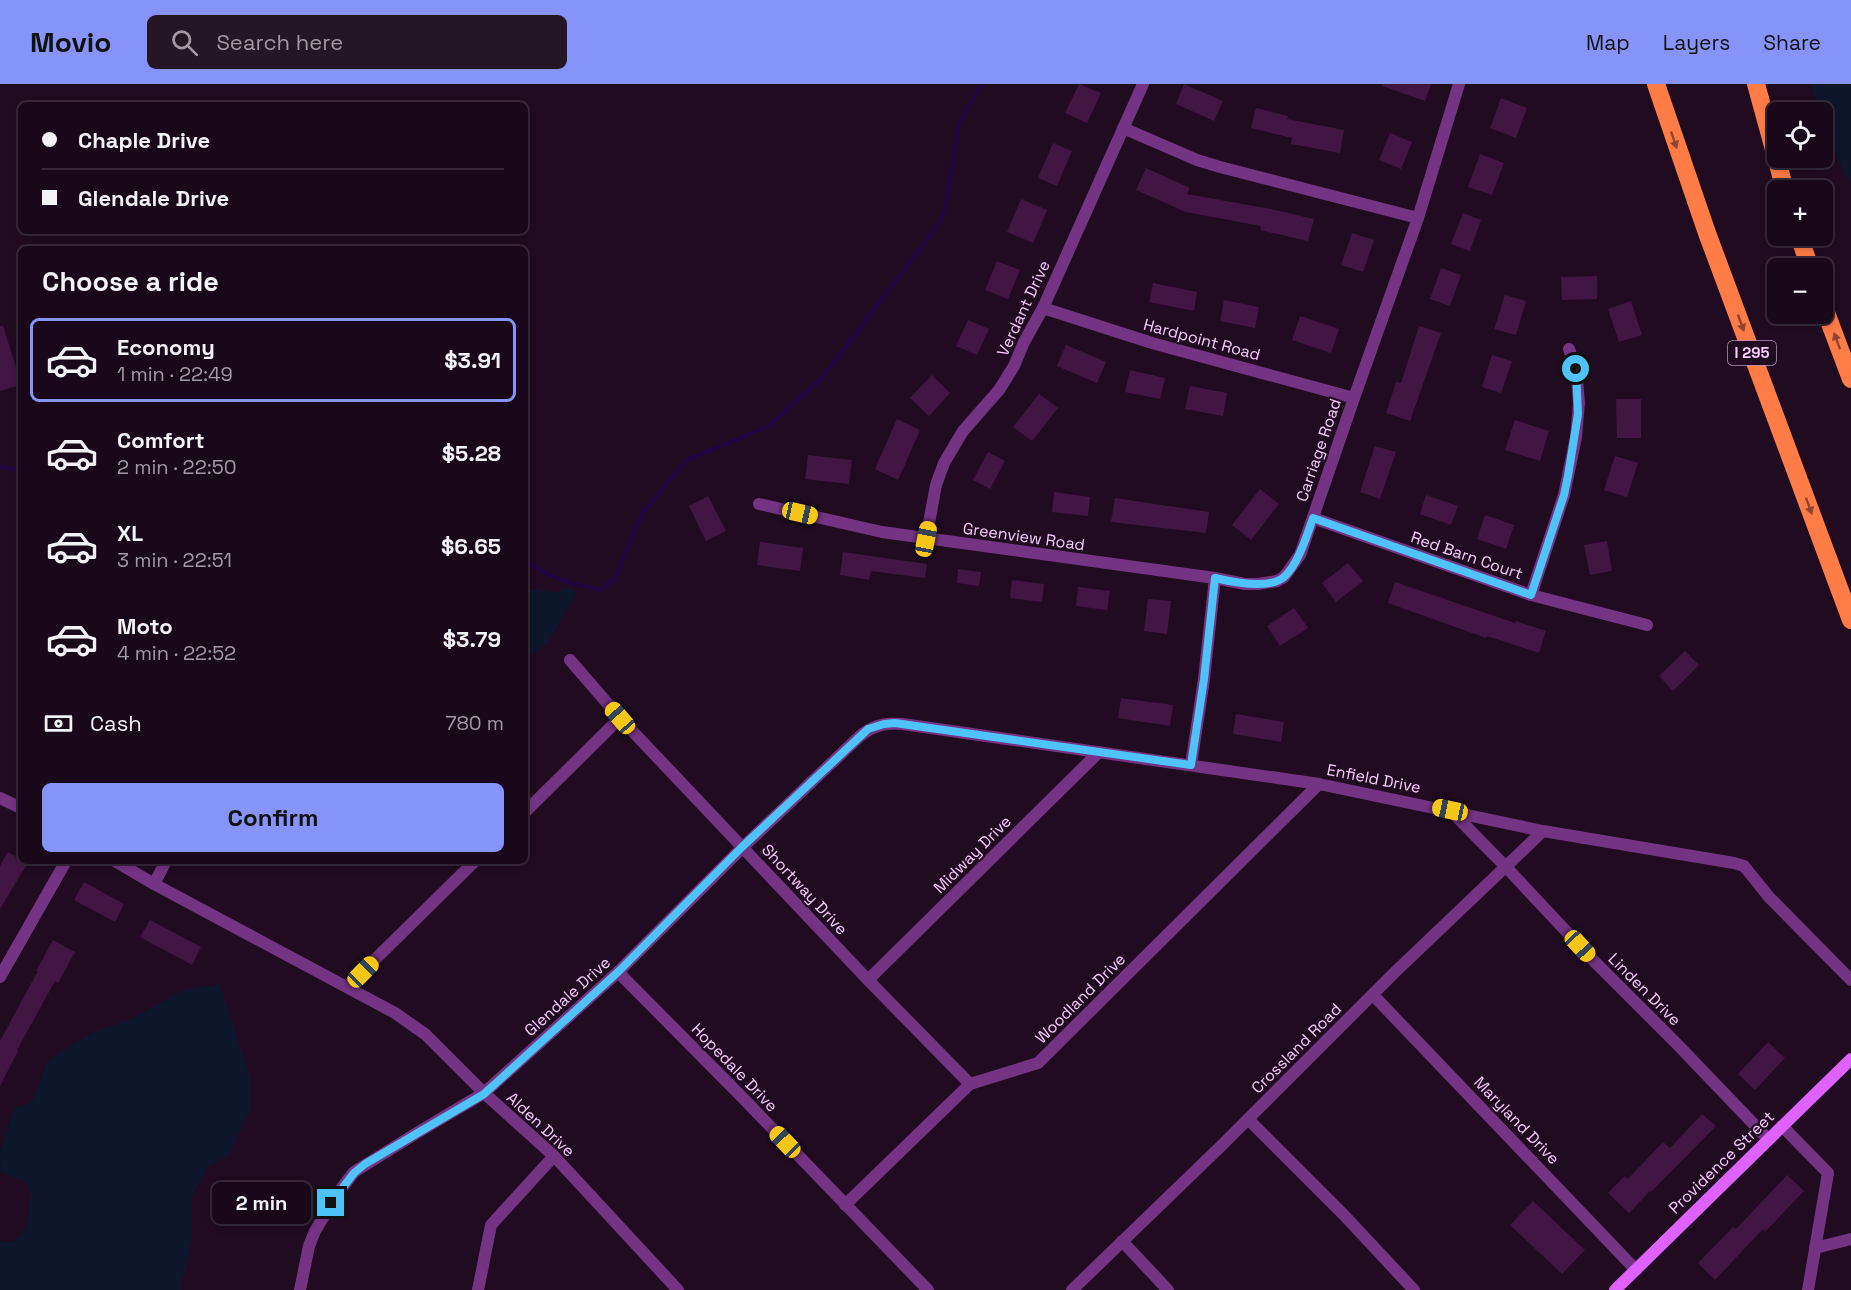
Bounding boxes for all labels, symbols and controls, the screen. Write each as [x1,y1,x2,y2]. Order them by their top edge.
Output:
search box [147,15,567,69]
text: Movio [30,24,111,60]
icon: search [168,26,201,59]
text: Search here [216,28,343,56]
text: Map [1586,29,1630,56]
text: Layers [1663,29,1730,56]
text: Share [1763,29,1821,56]
map controls [1767,102,1833,324]
button: locate [1767,102,1833,168]
text: Chaple Drive [78,126,210,154]
one-way arrow [1670,131,1680,149]
button: + [1767,180,1833,246]
text: Glendale Drive [78,184,229,212]
street label: Verdant Drive [992,257,1055,360]
button: − [1767,258,1833,324]
text: Choose a ride [42,264,219,299]
street label: Hardpoint Road [1141,314,1263,365]
one-way arrow [1736,314,1746,332]
one-way arrow [1831,332,1841,350]
icon: car [45,333,99,387]
text: Economy [117,333,215,361]
road number: I 295 [1728,341,1776,365]
text: $3.91 [444,346,501,374]
route start [1562,355,1589,382]
text: 1 min · 22:49 [117,361,233,387]
street label: Carriage Road [1291,396,1346,504]
icon: car [45,426,99,480]
text: Comfort [117,426,205,454]
text: $5.28 [442,439,501,467]
text: 2 min · 22:50 [117,454,237,480]
one-way arrow [1804,497,1814,515]
car [780,500,820,526]
street label: Greenview Road [962,518,1086,555]
icon: car [45,519,99,573]
text: XL [117,519,143,547]
car [914,520,938,558]
street label: Red Barn Court [1408,526,1526,584]
text: $6.65 [441,532,501,560]
text: 3 min · 22:51 [117,547,232,573]
icon: car [45,612,99,666]
text: Moto [117,612,173,640]
text: $3.79 [443,625,501,653]
text: 4 min · 22:52 [117,640,236,666]
car [601,699,639,737]
icon: cash [42,707,75,740]
text: Cash [90,709,142,737]
text: 780 m [445,710,504,736]
street label: Enfield Drive [1325,759,1423,798]
button: Confirm [42,783,504,852]
car [1431,797,1469,823]
street label: Midway Drive [929,811,1016,898]
street label: Shortway Drive [757,839,852,939]
car [1561,927,1599,965]
street label: Woodland Drive [1031,949,1130,1048]
street label: Linden Drive [1604,949,1685,1030]
street label: Glendale Drive [520,952,615,1041]
car [344,953,382,991]
street label: Crossland Road [1247,999,1346,1098]
street label: Hopedale Drive [687,1019,782,1116]
street label: Maryland Drive [1469,1072,1564,1169]
street label: Alden Drive [502,1087,579,1161]
street label: Providence Street [1664,1106,1779,1218]
car [766,1123,804,1161]
callout: 2 min [211,1182,310,1224]
route end [317,1189,344,1216]
text: 2 min [236,1190,287,1216]

